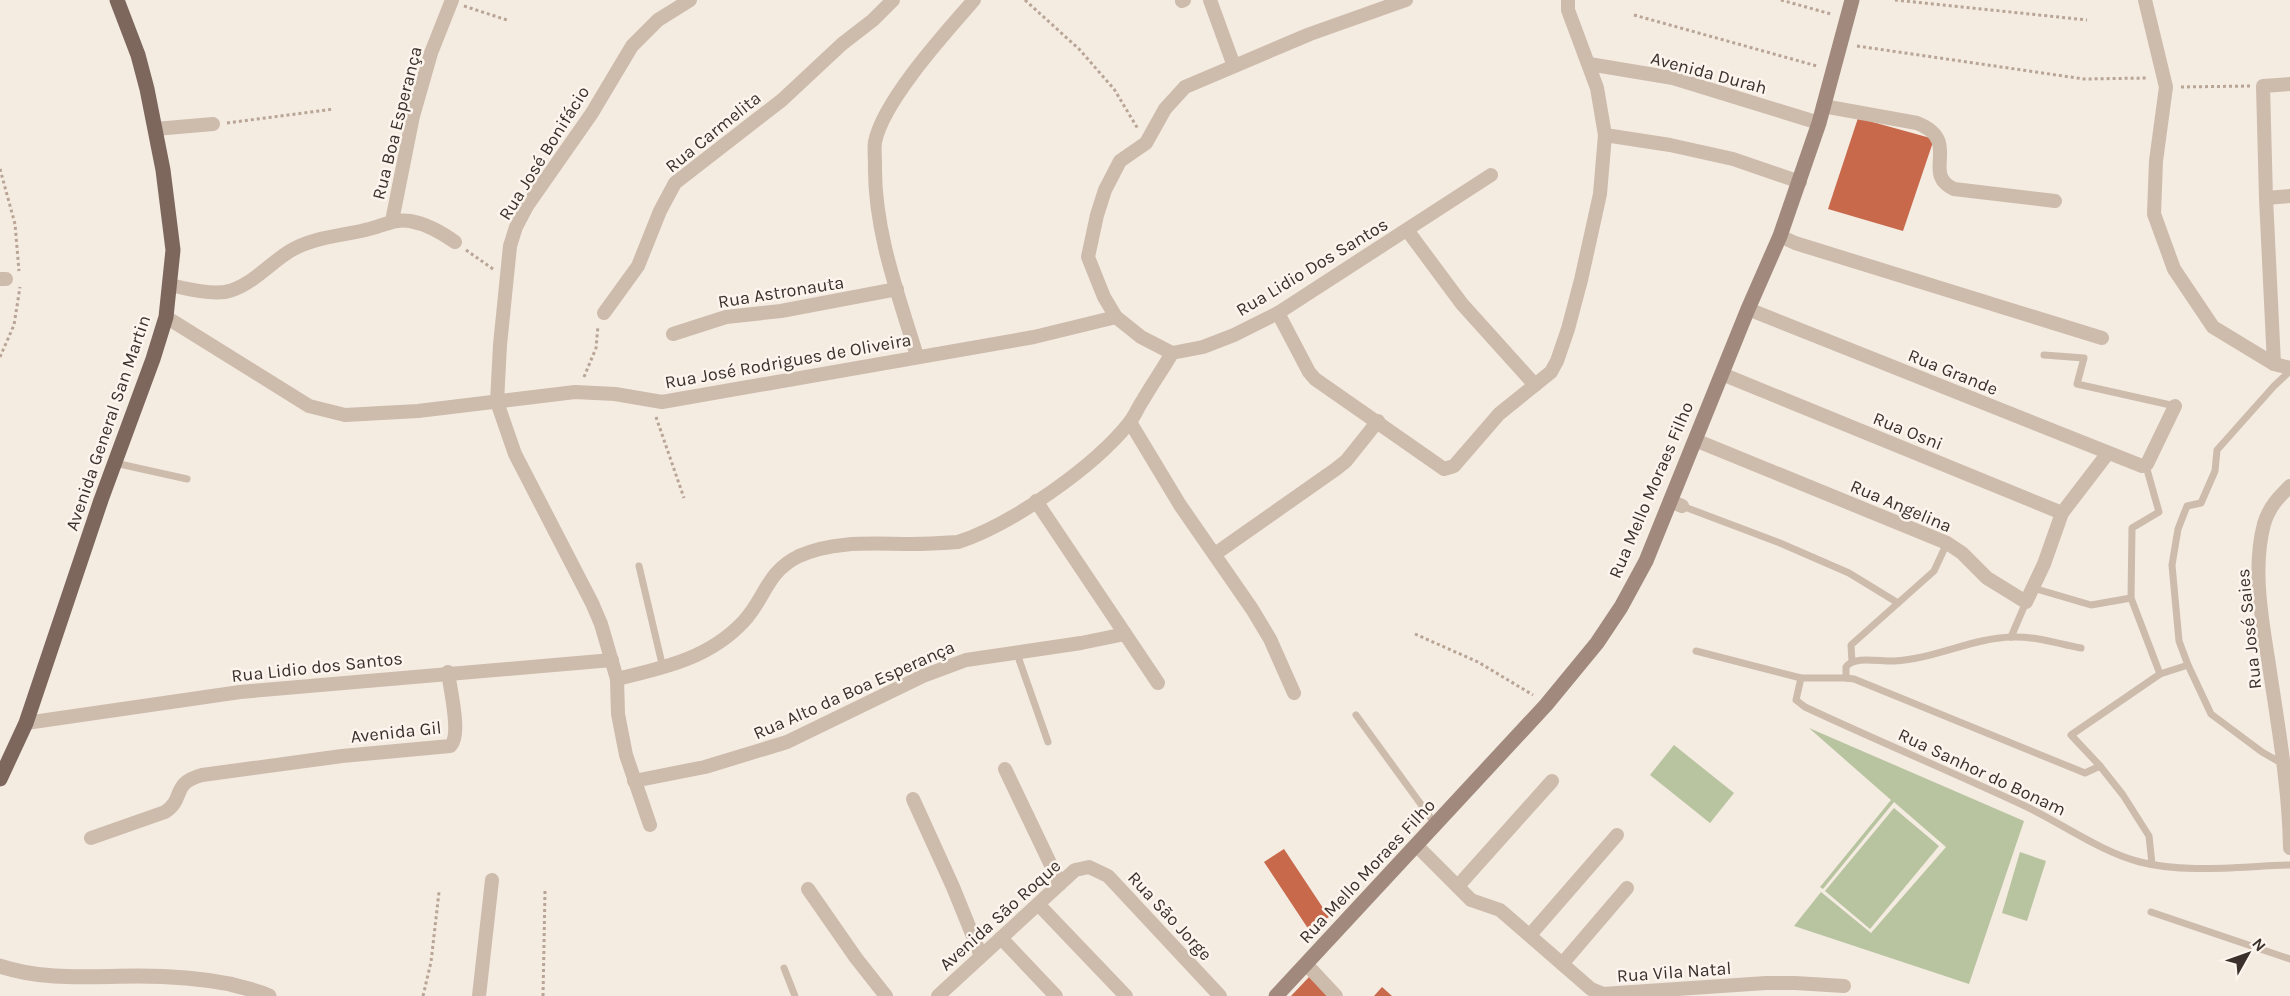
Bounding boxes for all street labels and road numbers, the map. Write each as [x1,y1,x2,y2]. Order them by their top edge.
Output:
street label: Rua Boa Esperança [367,44,427,202]
street label: Avenida Durah [1648,47,1770,99]
street label: Rua José Bonifácio [494,82,594,224]
street label: Rua Carmelita [661,87,765,177]
street label: Rua Lidio Dos Santos [1232,213,1392,321]
street label: Rua Astronauta [716,271,846,313]
street label: Avenida General San Martin [61,312,155,534]
street label: Rua José Rodrigues de Oliveira [663,328,913,394]
street label: Rua Grande [1905,344,2001,400]
street label: Rua Mello Moraes Filho [1604,398,1698,582]
street label: Rua Osni [1870,407,1946,455]
street label: Rua Angelina [1847,475,1955,537]
street label: Rua José Saies [2232,568,2266,690]
street label: Rua Alto da Boa Esperança [750,636,958,744]
street label: Rua Lidio dos Santos [230,647,404,687]
street label: Avenida Gil [349,716,443,748]
street label: Rua Sanhor do Bonam [1895,723,2069,821]
street label: Rua Mello Moraes Filho [1294,794,1440,948]
street label: Avenida São Roque [935,855,1065,975]
street label: Rua São Jorge [1123,867,1217,965]
street label: Rua Vila Natal [1616,957,1732,987]

